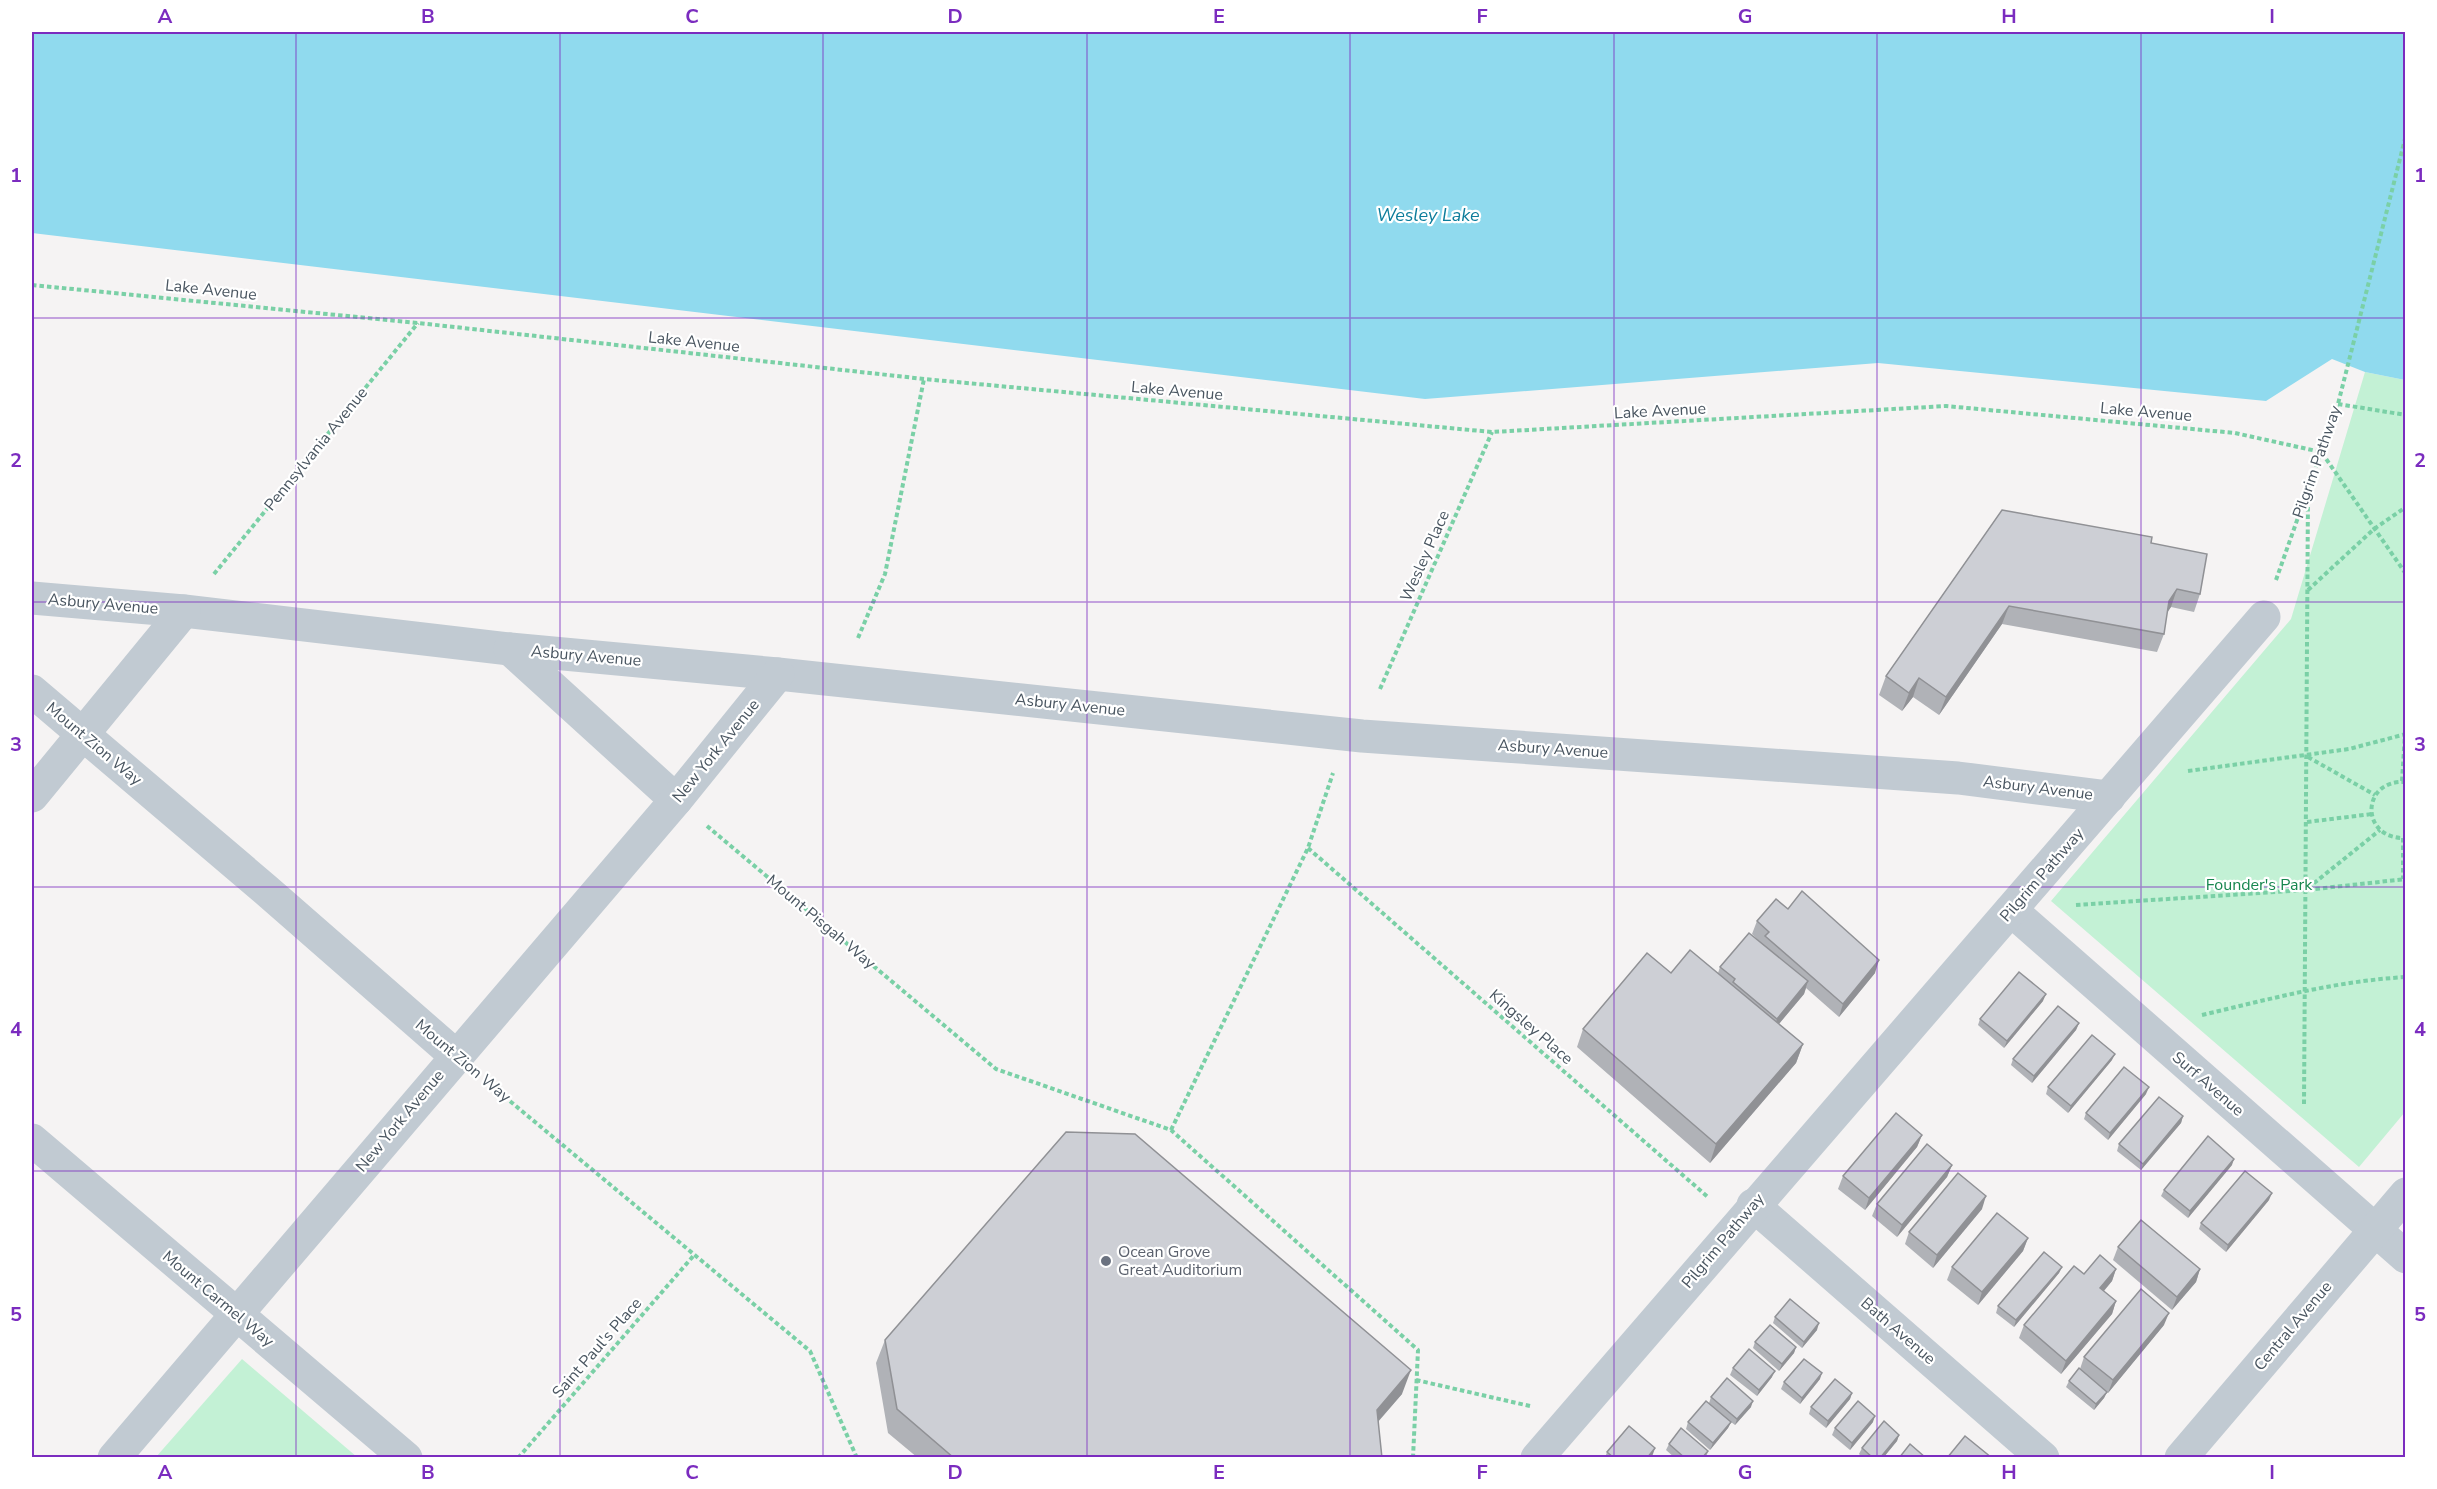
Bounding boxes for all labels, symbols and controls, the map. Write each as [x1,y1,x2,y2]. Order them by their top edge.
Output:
text: A [158,3,173,30]
text: B [421,3,435,30]
text: C [685,3,699,30]
text: D [947,3,963,30]
text: E [1213,3,1225,30]
text: F [1476,3,1488,30]
text: G [1738,3,1752,30]
text: H [2001,3,2017,30]
text: I [2269,3,2275,30]
text: 1 [10,162,22,189]
text: 1 [2414,162,2426,189]
water label: Wesley Lake [1376,203,1480,227]
street label: Lake Avenue [164,274,258,306]
street label: Lake Avenue [647,326,741,358]
street label: Lake Avenue [1130,376,1224,406]
street label: Pennsylvania Avenue [259,383,373,515]
street label: Lake Avenue [2099,397,2193,427]
street label: Lake Avenue [1613,398,1707,424]
street label: Pilgrim Pathway [2287,402,2347,521]
text: 2 [10,447,22,474]
text: 2 [2414,447,2426,474]
street label: Wesley Place [1395,507,1455,605]
street label: Asbury Avenue [47,588,159,620]
street label: Asbury Avenue [530,640,642,672]
street label: Asbury Avenue [1014,688,1126,722]
street label: New York Avenue [667,695,765,807]
street label: Mount Zion Way [41,697,147,791]
text: 3 [10,731,22,758]
text: 3 [2414,731,2426,758]
street label: Asbury Avenue [1497,734,1609,764]
street label: Asbury Avenue [1982,770,2094,806]
street label: Pilgrim Pathway [1995,823,2089,927]
street label: Mount Pisgah Way [762,870,881,975]
park label: Founder's Park [2206,874,2313,896]
street label: Kingsley Place [1484,984,1578,1070]
street label: Mount Zion Way [410,1014,516,1108]
text: 4 [10,1016,22,1043]
text: 4 [2414,1016,2426,1043]
street label: Surf Avenue [2167,1047,2249,1121]
street label: New York Avenue [351,1065,449,1177]
street label: Pilgrim Pathway [1677,1188,1770,1293]
place label: Ocean Grove Great Auditorium [1118,1241,1242,1281]
street label: Mount Carmel Way [158,1246,279,1353]
marker: Ocean Grove Great Auditorium [1099,1254,1113,1268]
street label: Central Avenue [2249,1276,2337,1376]
street label: Bath Avenue [1856,1292,1940,1370]
street label: Saint Paul's Place [547,1293,647,1403]
text: 5 [10,1301,22,1328]
text: 5 [2414,1301,2426,1328]
text: A [158,1459,173,1486]
text: B [421,1459,435,1486]
text: C [685,1459,699,1486]
text: D [947,1459,963,1486]
text: E [1213,1459,1225,1486]
text: F [1476,1459,1488,1486]
text: G [1738,1459,1752,1486]
text: H [2001,1459,2017,1486]
text: I [2269,1459,2275,1486]

